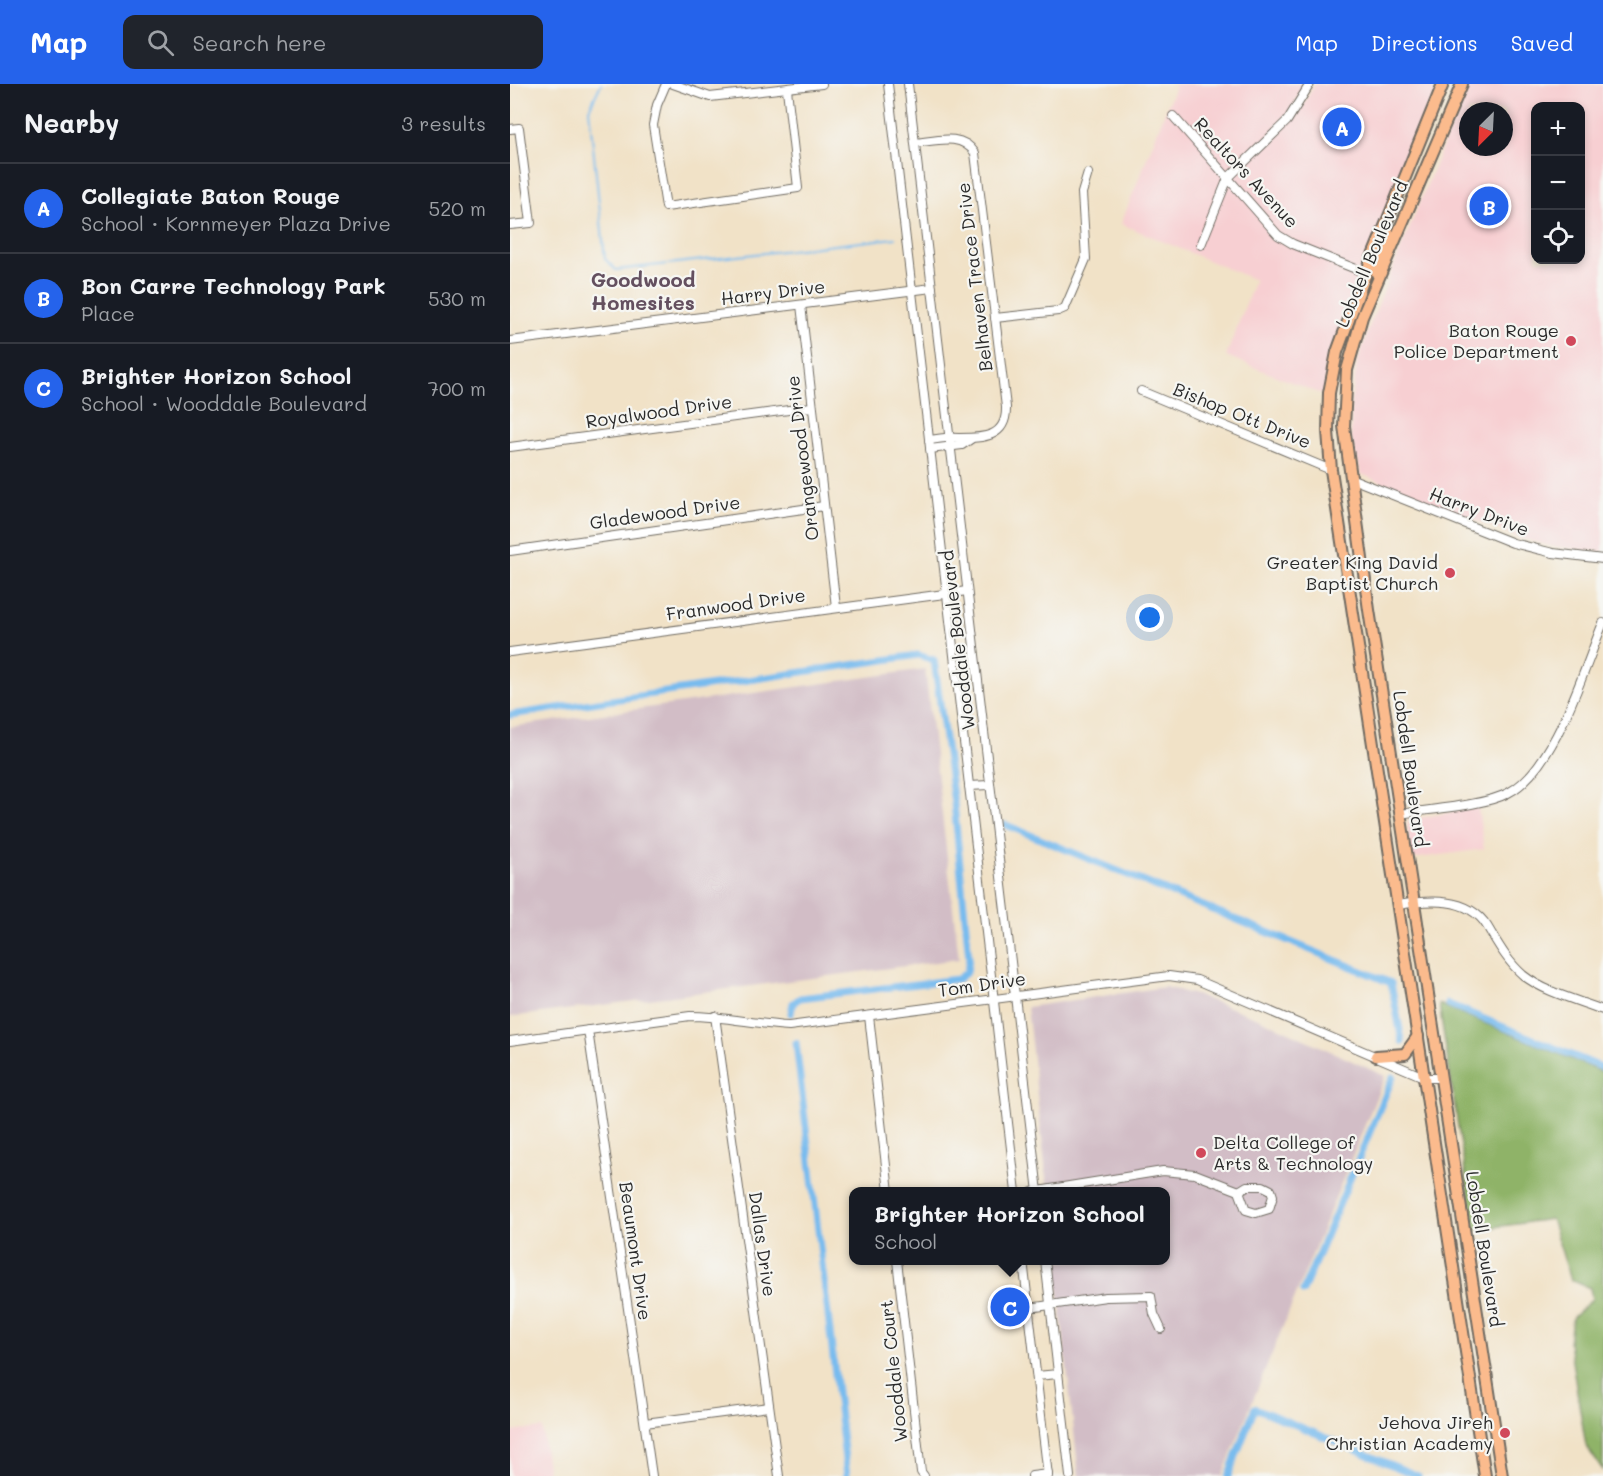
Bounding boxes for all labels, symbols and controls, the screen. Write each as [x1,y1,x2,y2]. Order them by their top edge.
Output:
search box [123,15,543,69]
text: Map [30,24,87,60]
icon: search [144,26,177,59]
text: Search here [192,28,326,57]
text: Map [1295,29,1338,56]
text: Directions [1371,29,1478,56]
text: Saved [1511,29,1573,56]
north arrow [1459,102,1513,156]
map controls [1531,102,1585,264]
button: + [1531,102,1585,156]
pin: A [1322,104,1362,150]
text: Nearby [24,106,119,140]
text: 3 results [401,110,486,136]
street label: Realtors Avenue [1189,112,1304,233]
button: − [1531,156,1585,210]
street label: Lobdell Boulevard [1329,176,1413,331]
text: Collegiate Baton Rouge [81,181,340,210]
street label: Belhaven Trace Drive [951,181,997,373]
pin: B [1470,184,1508,228]
text: A [37,195,50,221]
text: 520 m [429,195,486,221]
text: School · Kornmeyer Plaza Drive [81,210,391,236]
button: locate [1531,210,1585,264]
district label: Goodwood Homesites [591,266,696,315]
text: Bon Carre Technology Park [81,271,386,300]
street label: Harry Drive [719,274,826,310]
text: B [37,285,50,311]
text: 530 m [428,285,486,311]
text: Place [81,300,135,326]
place label: Baton Rouge Police Department [1394,318,1559,363]
marker: Baton Rouge Police Department [1564,334,1578,348]
text: Brighter Horizon School [81,361,352,390]
street label: Orangewood Drive [780,374,824,542]
text: C [36,375,51,401]
text: 700 m [428,375,486,401]
street label: Bishop Ott Drive [1170,376,1315,454]
street label: Royalwood Drive [584,389,734,433]
text: School · Wooddale Boulevard [81,390,367,416]
street label: Harry Drive [1426,481,1533,541]
street label: Gladewood Drive [588,490,742,534]
street label: Wooddale Boulevard [934,549,980,731]
place label: Greater King David Baptist Church [1267,550,1438,595]
marker: Greater King David Baptist Church [1443,566,1457,580]
street label: Franwood Drive [665,582,807,626]
your location [1135,603,1164,632]
street label: Lobdell Boulevard [1388,689,1434,849]
street label: Tom Drive [936,966,1027,1002]
place label: Delta College of Arts & Technology [1213,1130,1373,1175]
marker: Delta College of Arts & Technology [1194,1146,1208,1160]
street label: Lobdell Boulevard [1461,1169,1509,1329]
street label: Beaumont Drive [614,1180,658,1322]
popup [849,1187,1170,1265]
street label: Dallas Drive [744,1190,782,1298]
text: Brighter Horizon School [874,1199,1145,1228]
text: School [874,1228,937,1254]
pin: C [990,1284,1030,1330]
street label: Wooddale Court [874,1299,912,1443]
place label: Jehova Jireh Christian Academy [1326,1410,1493,1455]
marker: Jehova Jireh Christian Academy [1498,1426,1512,1440]

